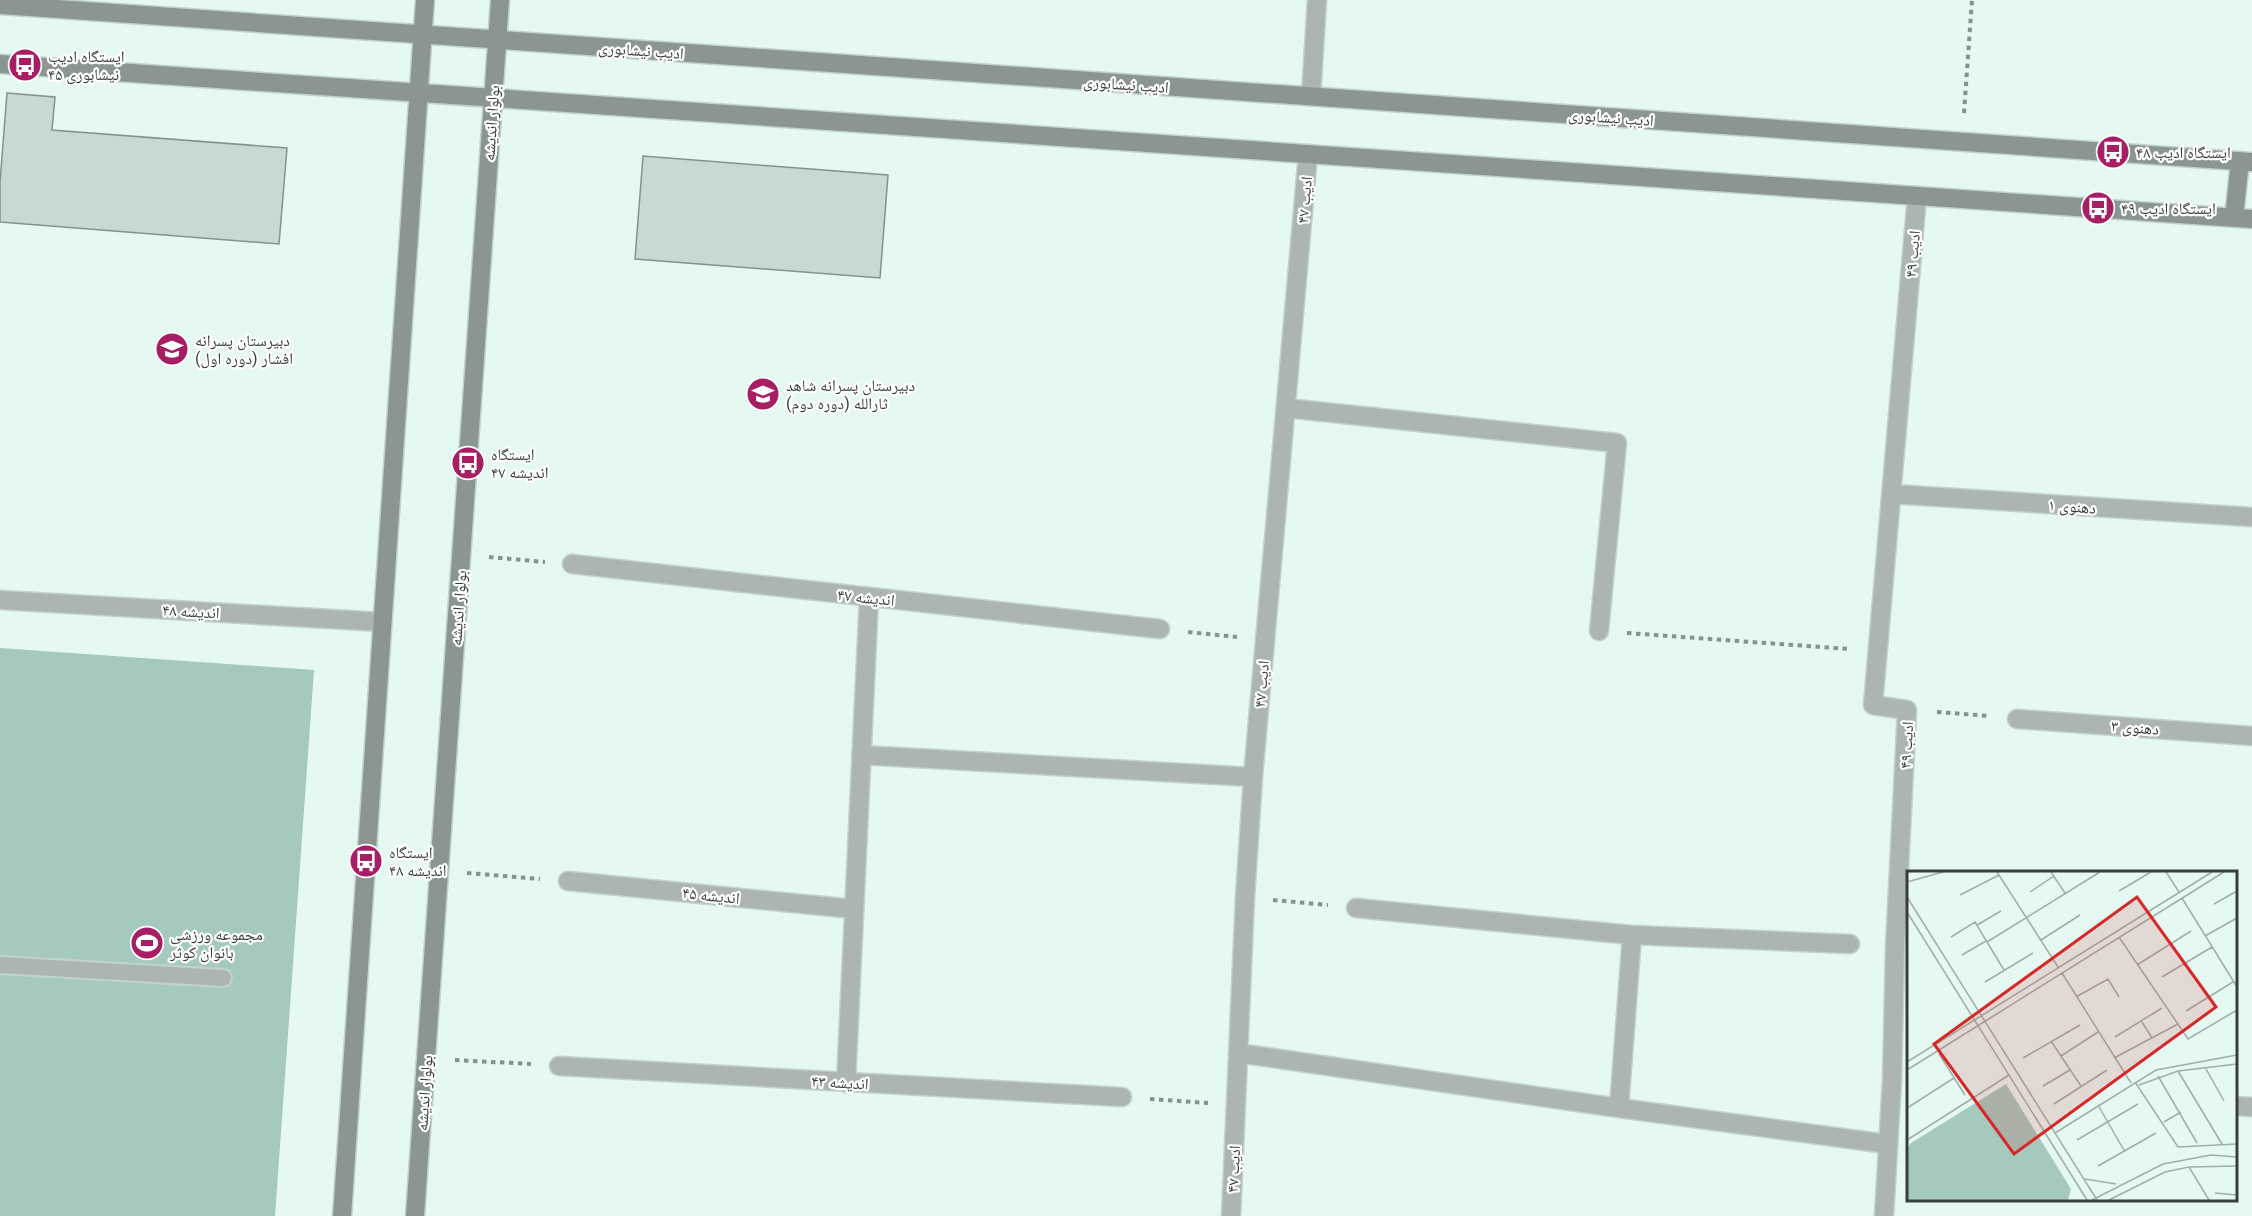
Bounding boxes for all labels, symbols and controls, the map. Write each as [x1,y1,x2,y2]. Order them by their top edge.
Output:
street label: ادیب نیشابوری [597,38,684,64]
bus stop icon: ایستگاه ادیب نیشابوری ۴۵ [7,47,43,83]
place label: ایستگاه ادیب نیشابوری ۴۵ [48,47,125,85]
street label: ادیب نیشابوری [1082,72,1169,98]
street label: بولوار اندیشه [479,85,504,162]
street label: ادیب نیشابوری [1567,105,1654,131]
bus stop icon: ایستگاه ادیب ۴۸ [2095,134,2131,170]
place label: ایستگاه ادیب ۴۸ [2136,143,2231,162]
street label: ادیب ۴۷ [1293,176,1316,224]
bus stop icon: ایستگاه ادیب ۴۹ [2080,190,2116,226]
place label: ایستگاه ادیب ۴۹ [2121,199,2216,218]
street label: ادیب ۴۹ [1901,230,1924,278]
school or university icon: دبیرستان پسرانه افشار (دوره اول) [154,331,190,367]
place label: دبیرستان پسرانه افشار (دوره اول) [195,331,293,369]
school or university icon: دبیرستان پسرانه شاهد ثارالله (دوره دوم) [745,376,781,412]
place label: دبیرستان پسرانه شاهد ثارالله (دوره دوم) [786,376,915,414]
bus stop icon: ایستگاه اندیشه ۴۷ [450,445,486,481]
place label: ایستگاه اندیشه ۴۷ [491,445,548,482]
street label: دهنوی ۱ [2047,495,2097,519]
street label: بولوار اندیشه [446,570,471,647]
street label: اندیشه ۴۷ [836,585,896,610]
street label: اندیشه ۴۸ [162,601,220,622]
street label: ادیب ۴۷ [1250,660,1273,708]
street label: دهنوی ۳ [2110,716,2160,740]
street label: ادیب ۴۹ [1896,721,1917,769]
bus stop icon: ایستگاه اندیشه ۴۸ [348,843,384,879]
place label: ایستگاه اندیشه ۴۸ [389,843,446,880]
inset map [1907,871,2237,1201]
street label: اندیشه ۴۵ [681,883,741,908]
sports icon: مجموعه ورزشی بانوان کوثر [129,925,165,961]
place label: مجموعه ورزشی بانوان کوثر [169,925,263,963]
street label: بولوار اندیشه [412,1055,437,1132]
street label: اندیشه ۴۳ [811,1072,869,1093]
street label: ادیب ۴۷ [1223,1145,1244,1193]

